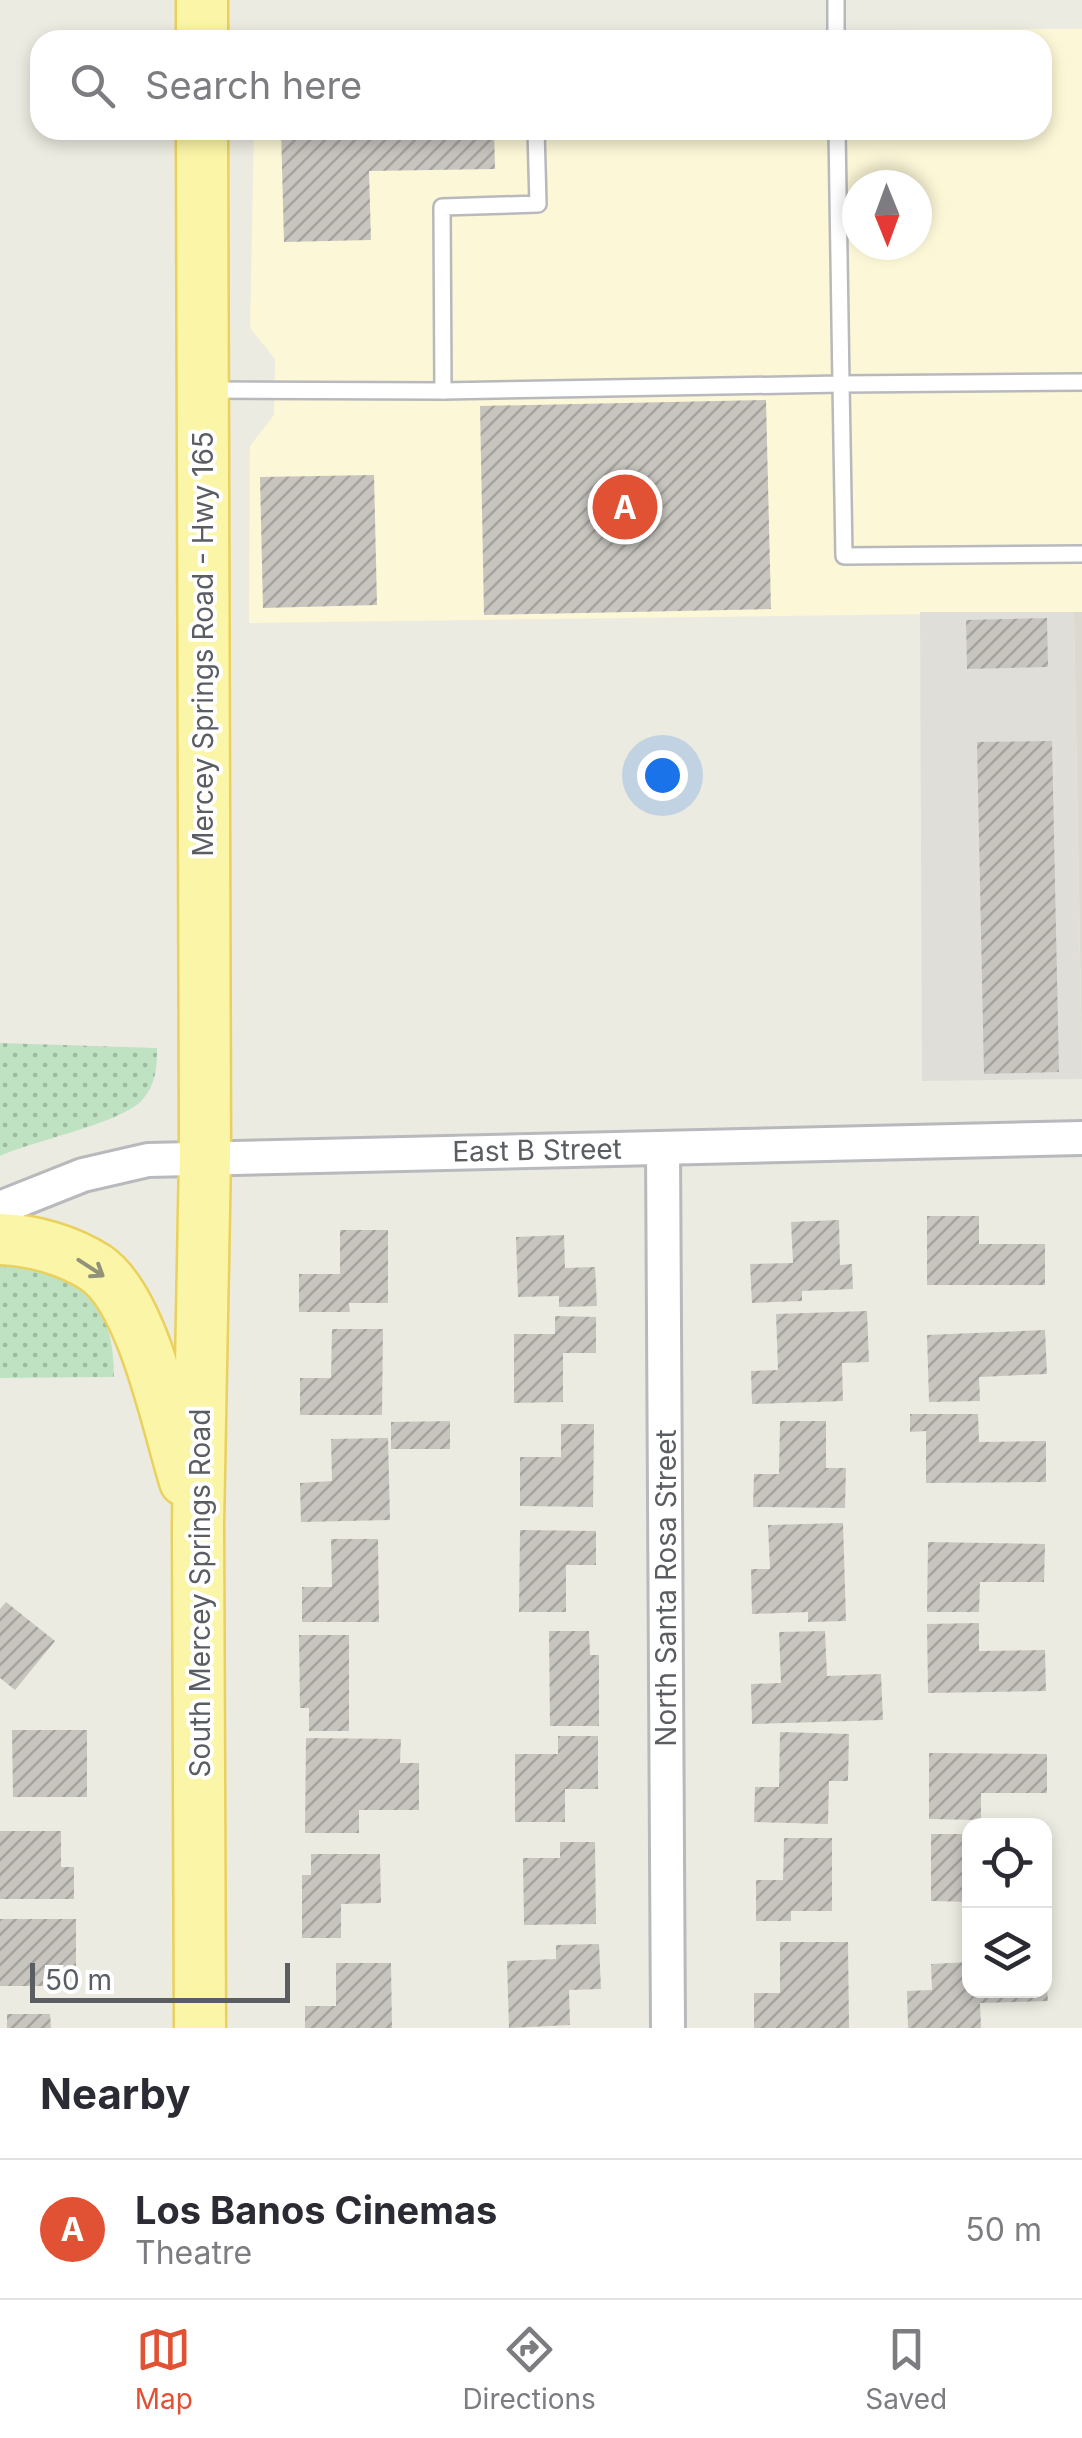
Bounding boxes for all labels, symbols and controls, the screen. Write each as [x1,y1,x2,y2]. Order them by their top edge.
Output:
search box [30,30,1052,140]
icon: search [65,58,120,113]
text: Search here [145,62,362,108]
north arrow [842,170,932,260]
street label: Mercey Springs Road - Hwy 165 [186,431,220,857]
pin: A [592,470,658,544]
your location [637,750,688,801]
street label: East B Street [452,1132,622,1168]
one-way arrow [77,1258,104,1279]
street label: South Mercey Springs Road [183,1409,217,1777]
street label: North Santa Rosa Street [649,1429,683,1747]
map controls [962,1818,1052,1998]
button: locate [962,1818,1052,1908]
button: layers [962,1908,1052,1998]
scale bar [30,1958,290,2002]
text: 50 m [45,1963,112,1997]
text: Nearby [40,2068,191,2119]
text: Los Banos Cinemas [135,2187,497,2233]
text: A [61,2210,84,2249]
text: 50 m [965,2210,1042,2249]
text: Theatre [135,2233,252,2272]
tab: Map [135,2322,193,2416]
tab: Directions [462,2322,596,2416]
tab: Saved [865,2322,947,2416]

